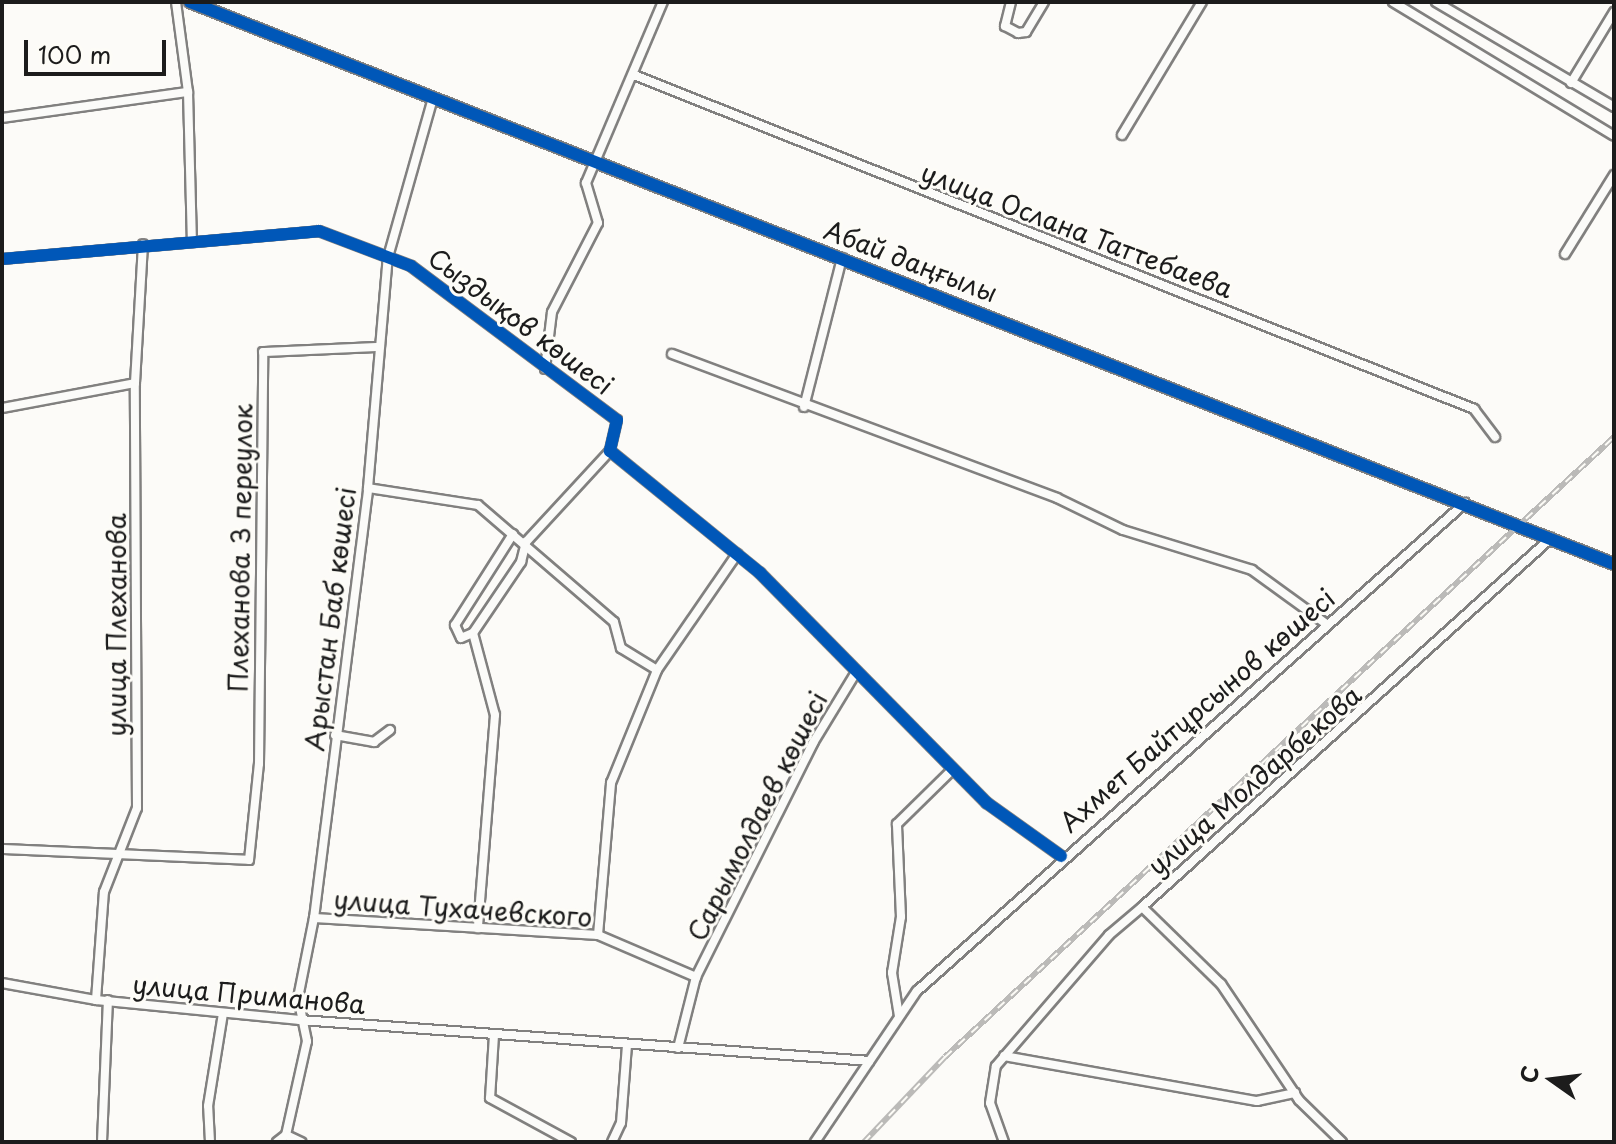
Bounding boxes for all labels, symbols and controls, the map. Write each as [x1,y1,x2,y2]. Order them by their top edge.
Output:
scale bar [28,24,170,74]
text: 100 m [38,36,111,72]
street label: улица Ослана Таттебаева [915,155,1239,305]
street label: Абай даңғылы [819,213,1003,309]
street label: Сыздықов көшесі [422,241,620,401]
street label: Плеханова 3 переулок [222,403,258,693]
street label: Арыстан Баб көшесі [298,485,362,753]
street label: улица Плеханова [100,512,132,738]
street label: Ахмет Байтұрсынов көшесі [1052,581,1342,839]
street label: улица Молдарбекова [1140,678,1368,882]
street label: Сарымолдаев көшесі [681,686,833,946]
street label: улица Тухачевского [332,883,594,933]
street label: улица Приманова [130,968,368,1020]
north arrow [1512,1040,1592,1120]
text: С [1510,1062,1546,1086]

